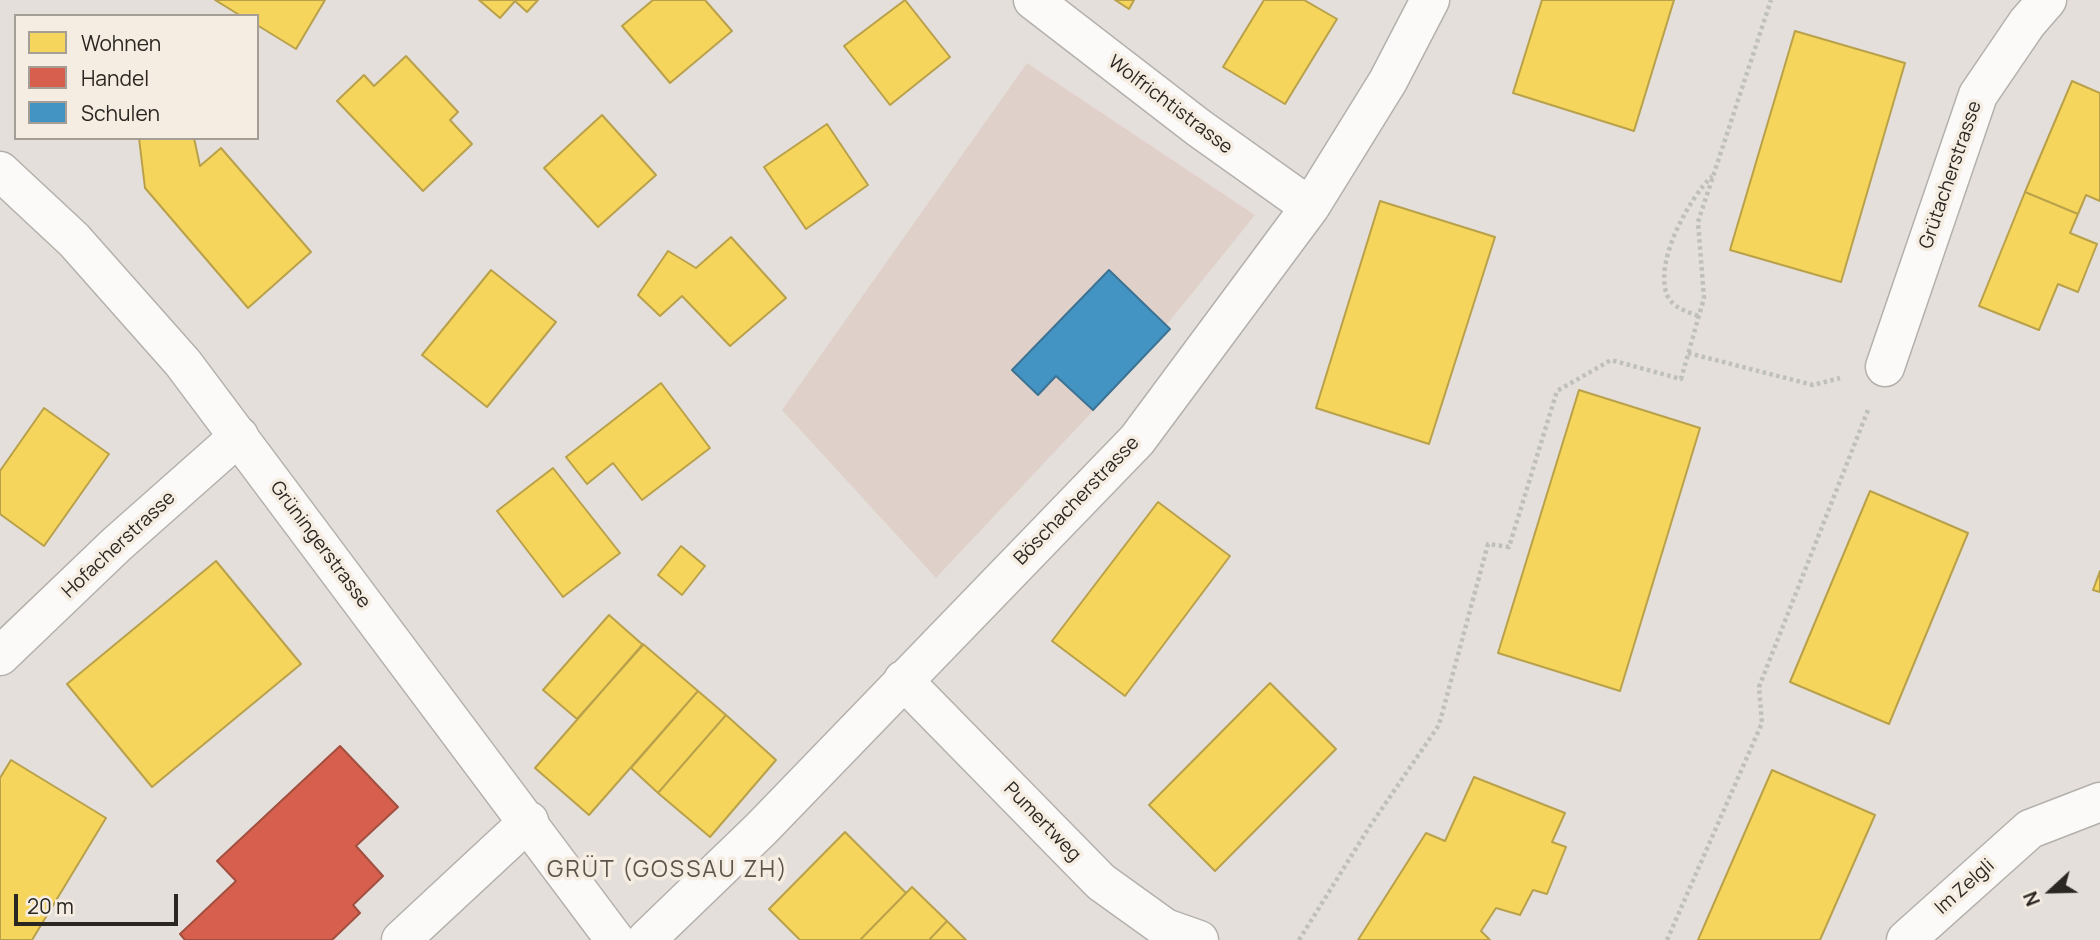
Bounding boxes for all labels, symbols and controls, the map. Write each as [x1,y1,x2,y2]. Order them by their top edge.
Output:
legend [14,14,259,140]
text: Wohnen [81,29,161,57]
street label: Wolfrichtistrasse [1103,51,1237,159]
text: Handel [81,64,149,92]
street label: Grütacherstrasse [1915,98,1987,252]
text: Schulen [81,99,160,127]
street label: Böschacherstrasse [1010,432,1144,570]
street label: Grüningerstrasse [265,477,375,613]
street label: Hofacherstrasse [58,487,180,603]
street label: Pumertweg [999,778,1085,866]
street label: Im Zelgli [1931,855,1999,919]
north arrow [2016,856,2086,926]
district label: GRÜT (GOSSAU ZH) [549,857,787,885]
scale bar [18,880,182,924]
text: N [2017,888,2046,910]
text: 20 m [27,892,74,920]

